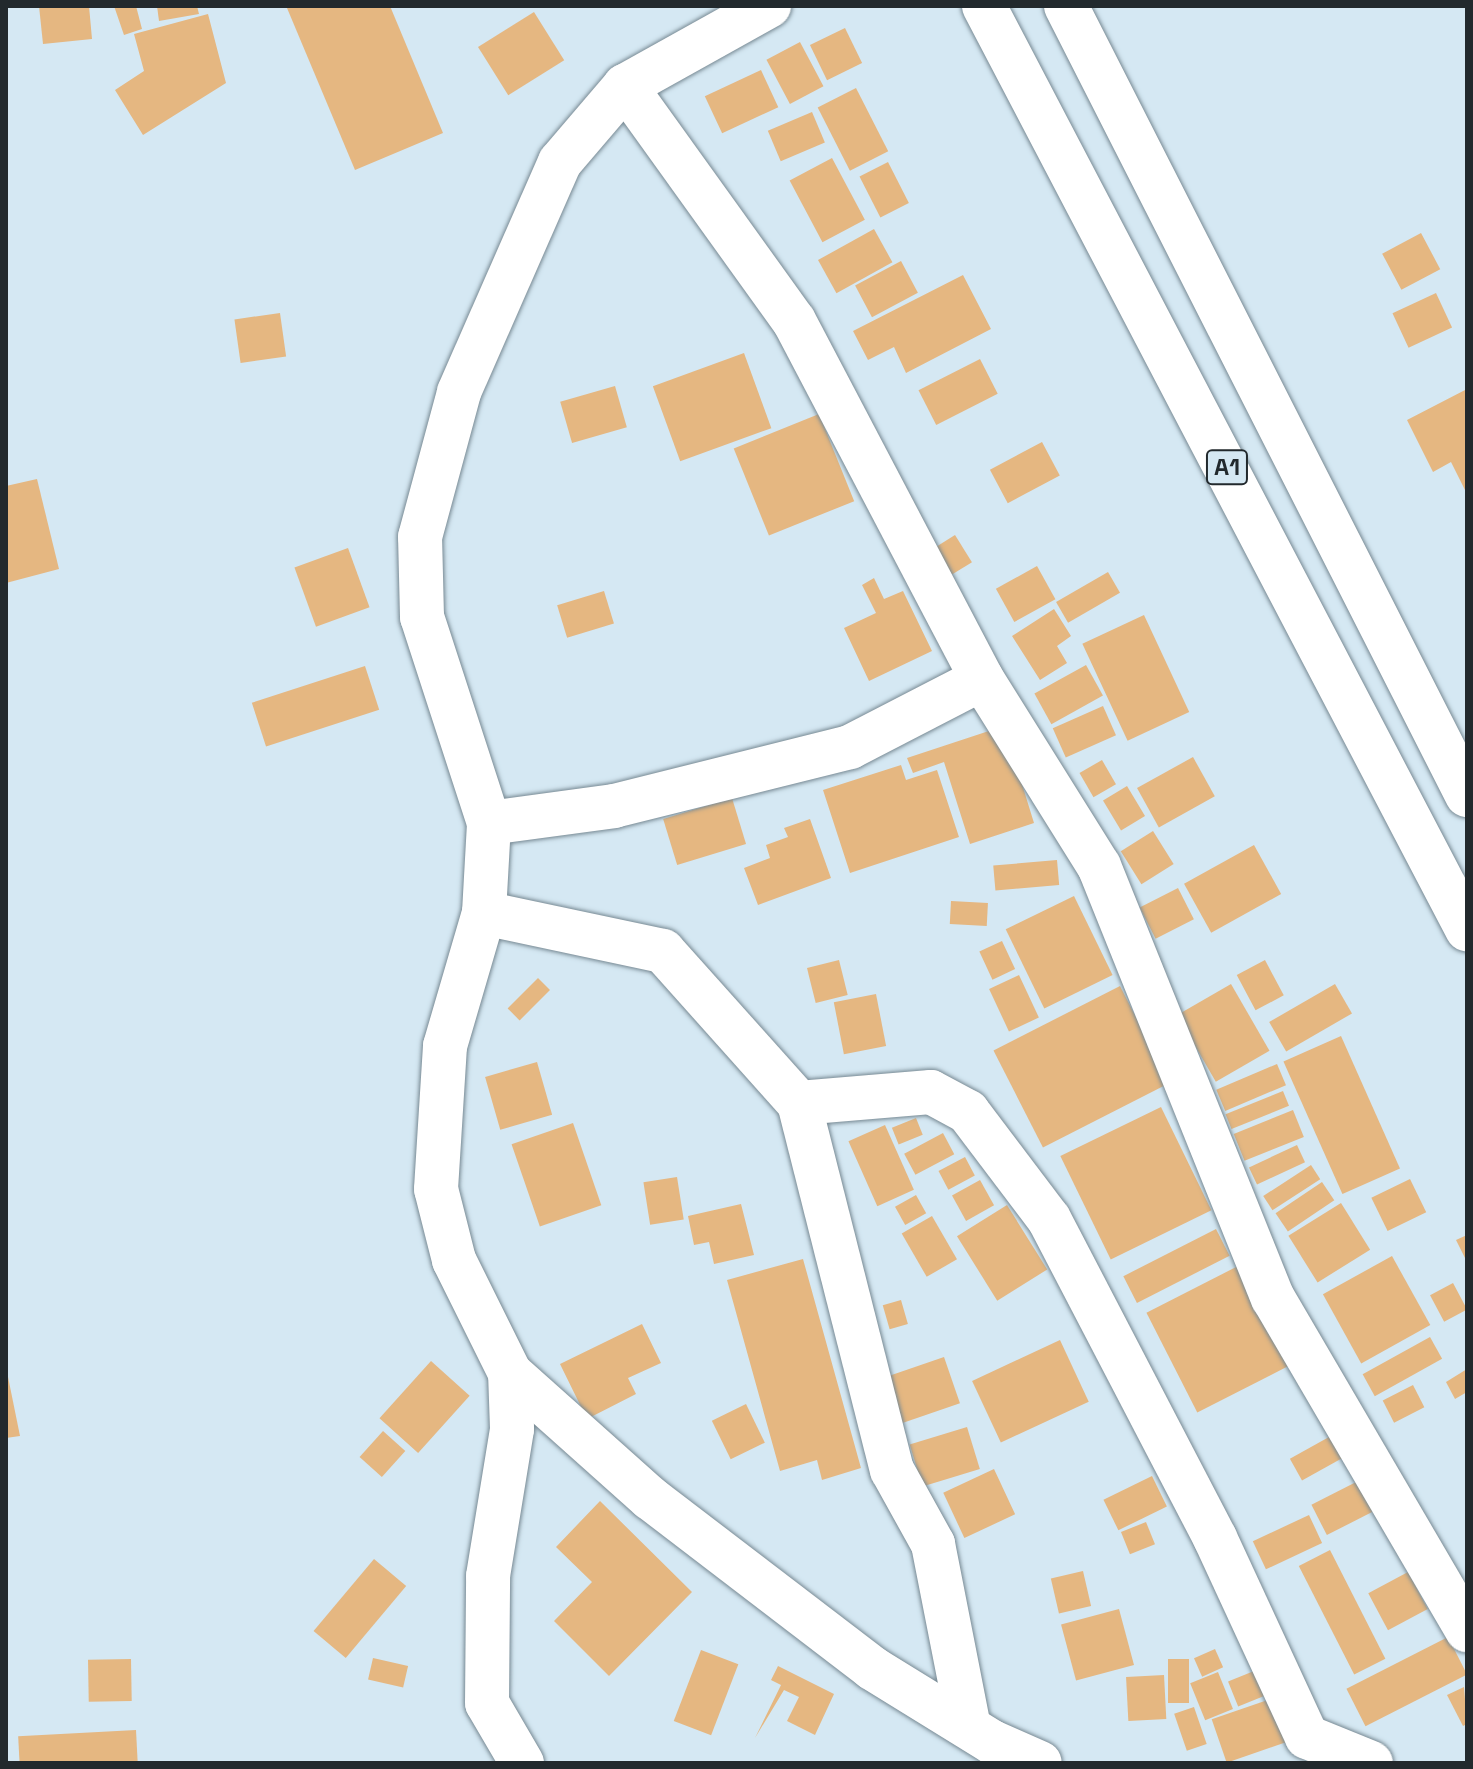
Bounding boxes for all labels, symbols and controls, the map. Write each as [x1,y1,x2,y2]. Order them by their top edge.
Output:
road number: A1 [1205,447,1249,487]

